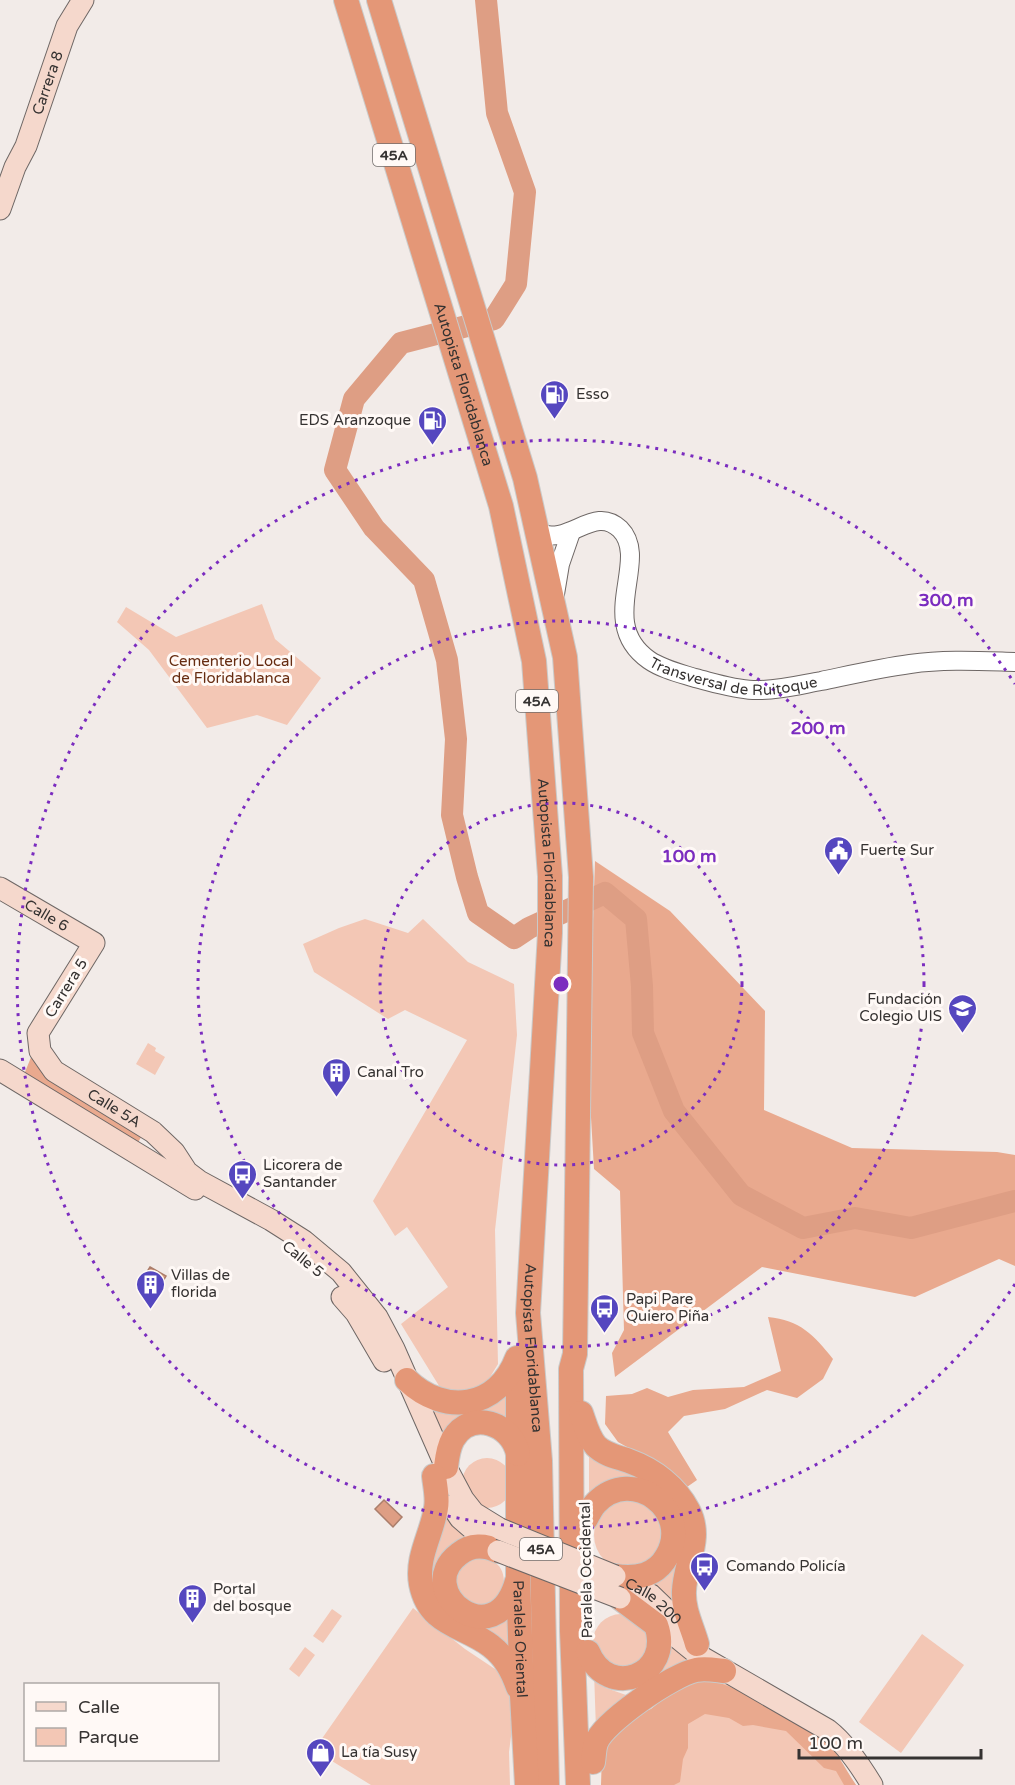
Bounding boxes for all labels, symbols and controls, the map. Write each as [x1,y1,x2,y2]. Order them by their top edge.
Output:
street label: Carrera 8 [28,49,67,117]
road number: 45A [373,144,415,166]
street label: Autopista Floridablanca [430,301,497,468]
fuel station icon: Esso [539,378,571,420]
place label: Esso [576,385,609,403]
fuel station icon: EDS Aranzoque [416,404,448,446]
place label: EDS Aranzoque [299,411,411,429]
text: 300 m [918,589,974,611]
park label: Cementerio Local de Floridablanca [169,652,293,687]
street label: Transversal de Ruitoque [646,653,819,699]
road number: 45A [516,690,558,712]
text: 200 m [790,717,846,739]
street label: Autopista Floridablanca [534,777,559,948]
public building icon: Fuerte Sur [823,834,855,876]
place label: Fuerte Sur [860,841,934,859]
text: 100 m [661,845,717,867]
street label: Calle 6 [21,895,72,935]
street label: Carrera 5 [41,955,91,1021]
centre of rings [551,974,571,994]
place label: Fundación Colegio UIS [859,990,942,1025]
school or university icon: Fundación Colegio UIS [947,992,979,1034]
building icon: Canal Tro [320,1056,352,1098]
place label: Canal Tro [357,1063,424,1081]
street label: Calle 5A [84,1085,144,1131]
place label: Licorera de Santander [263,1156,342,1191]
bus stop icon: Licorera de Santander [226,1158,258,1200]
street label: Calle 5 [279,1237,327,1281]
street label: Autopista Floridablanca [519,1263,547,1433]
place label: Villas de florida [171,1266,230,1301]
building icon: Villas de florida [134,1268,166,1310]
place label: Papi Pare Quiero Piña [626,1290,709,1325]
bus stop icon: Papi Pare Quiero Piña [589,1292,621,1334]
street label: Paralela Occidental [576,1501,596,1639]
road number: 45A [520,1538,562,1560]
bus stop icon: Comando Policía [689,1550,721,1592]
place label: Comando Policía [726,1557,846,1575]
street label: Calle 200 [622,1574,685,1628]
place label: Portal del bosque [213,1580,291,1615]
street label: Paralela Oriental [509,1580,531,1698]
building icon: Portal del bosque [176,1582,208,1624]
legend [24,1683,219,1761]
text: Calle [78,1696,120,1718]
scale bar [799,1722,980,1760]
text: Parque [78,1726,139,1748]
text: 100 m [808,1732,863,1754]
shop icon: La tía Susy [304,1736,336,1778]
place label: La tía Susy [341,1743,417,1761]

